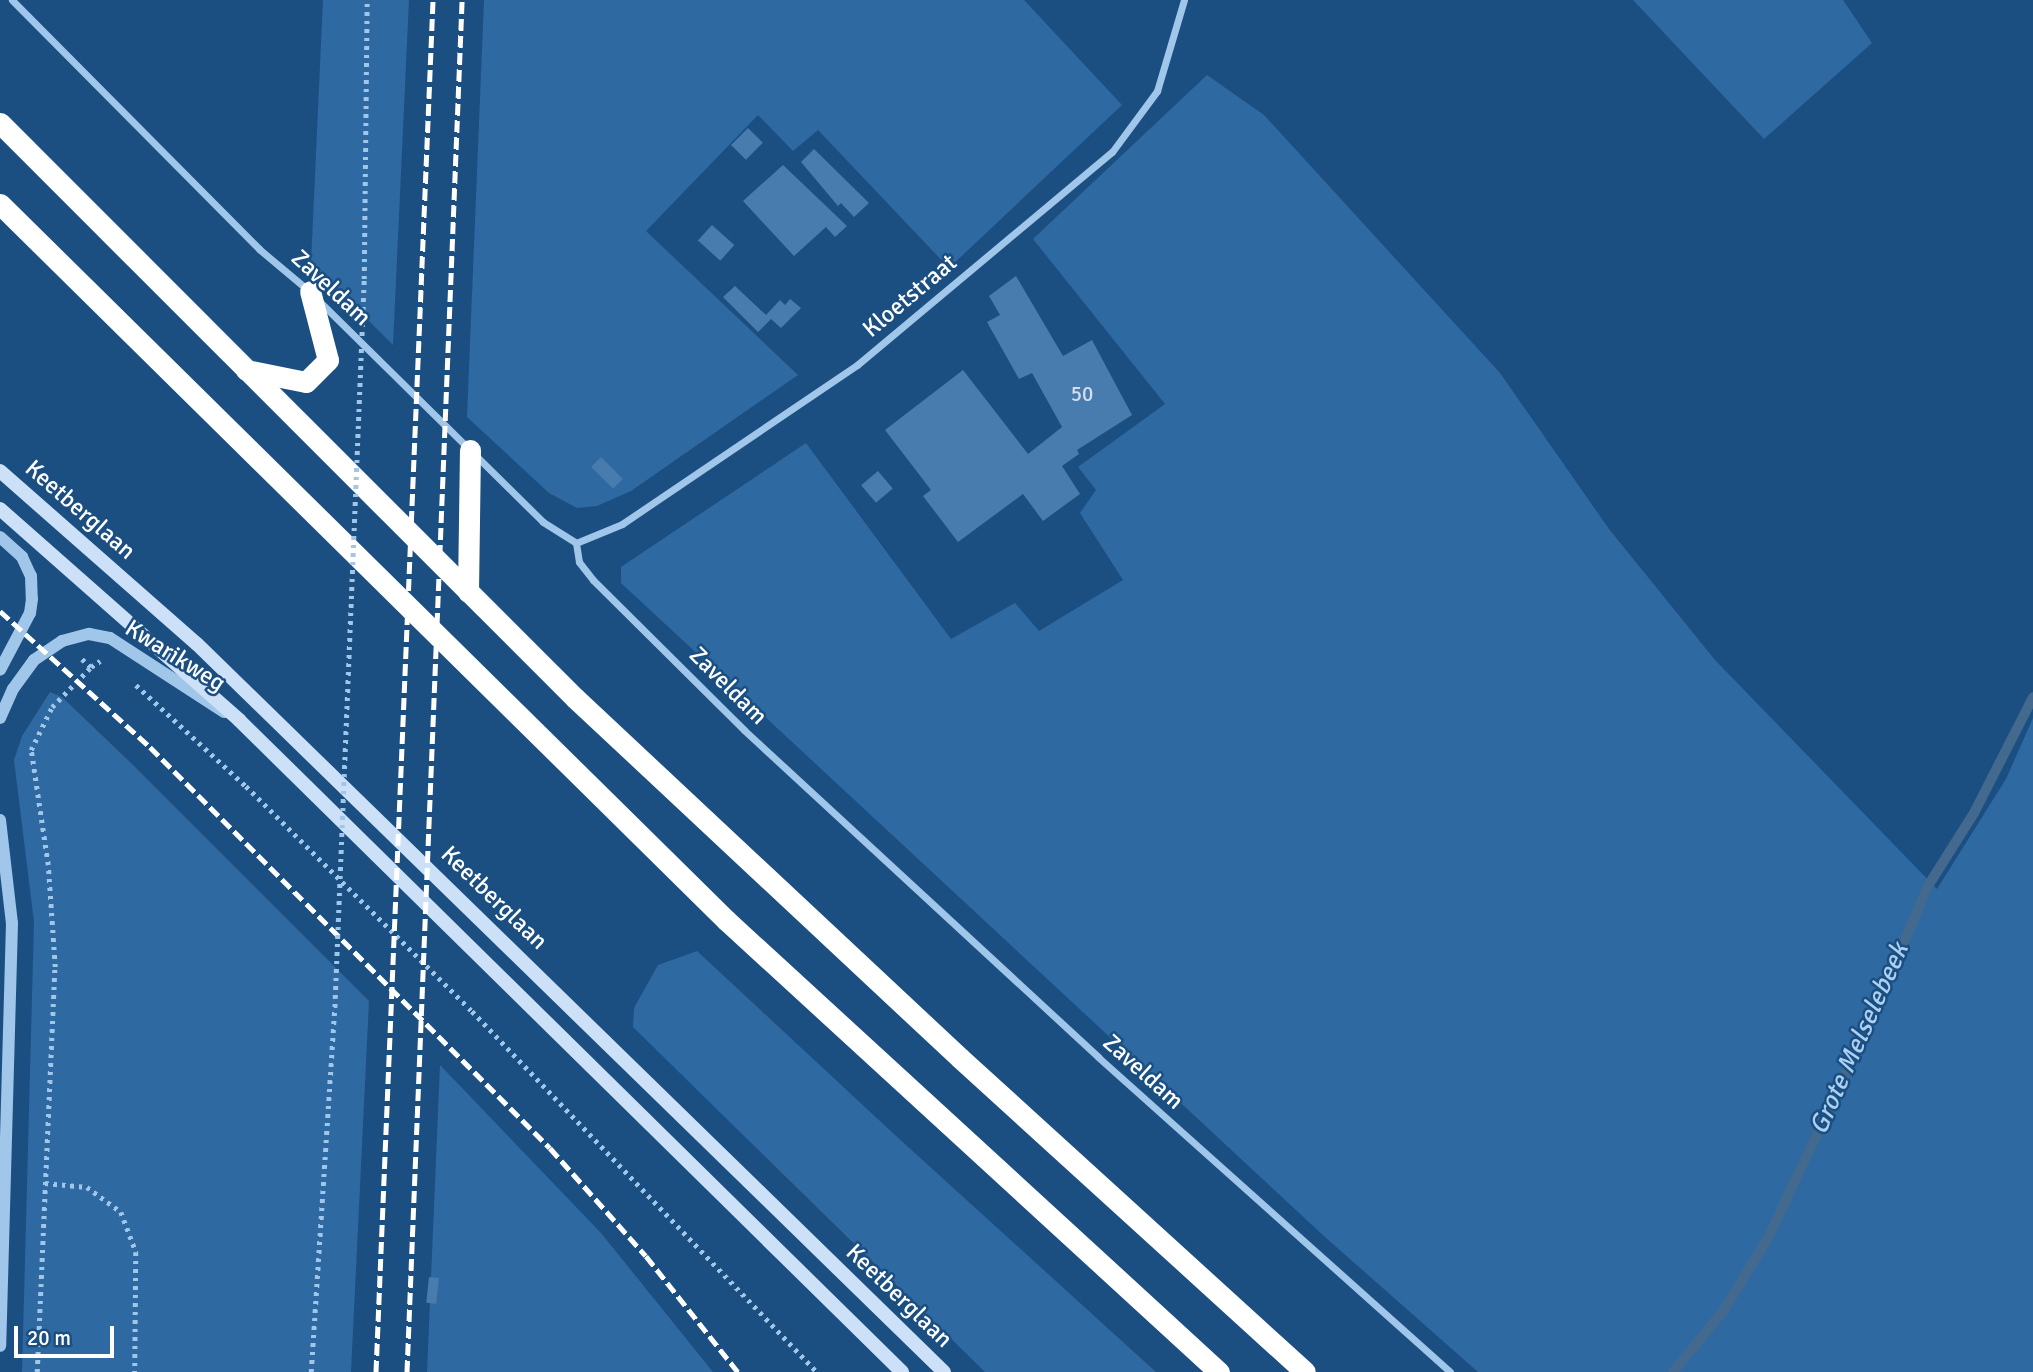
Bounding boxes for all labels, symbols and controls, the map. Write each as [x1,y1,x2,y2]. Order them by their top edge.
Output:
street label: Zaveldam [285,244,377,332]
street label: Kloetstraat [857,248,963,344]
house number: 50 [1071,381,1093,407]
street label: Keetberglaan [19,454,141,566]
street label: Kwarikweg [120,614,230,698]
street label: Zaveldam [683,641,773,731]
street label: Keetberglaan [435,840,553,956]
water label: Grote Melselebeek [1804,939,1916,1139]
street label: Zaveldam [1097,1028,1189,1116]
street label: Keetberglaan [840,1238,958,1354]
scale bar [18,1312,117,1356]
text: 20 m [27,1325,71,1351]

